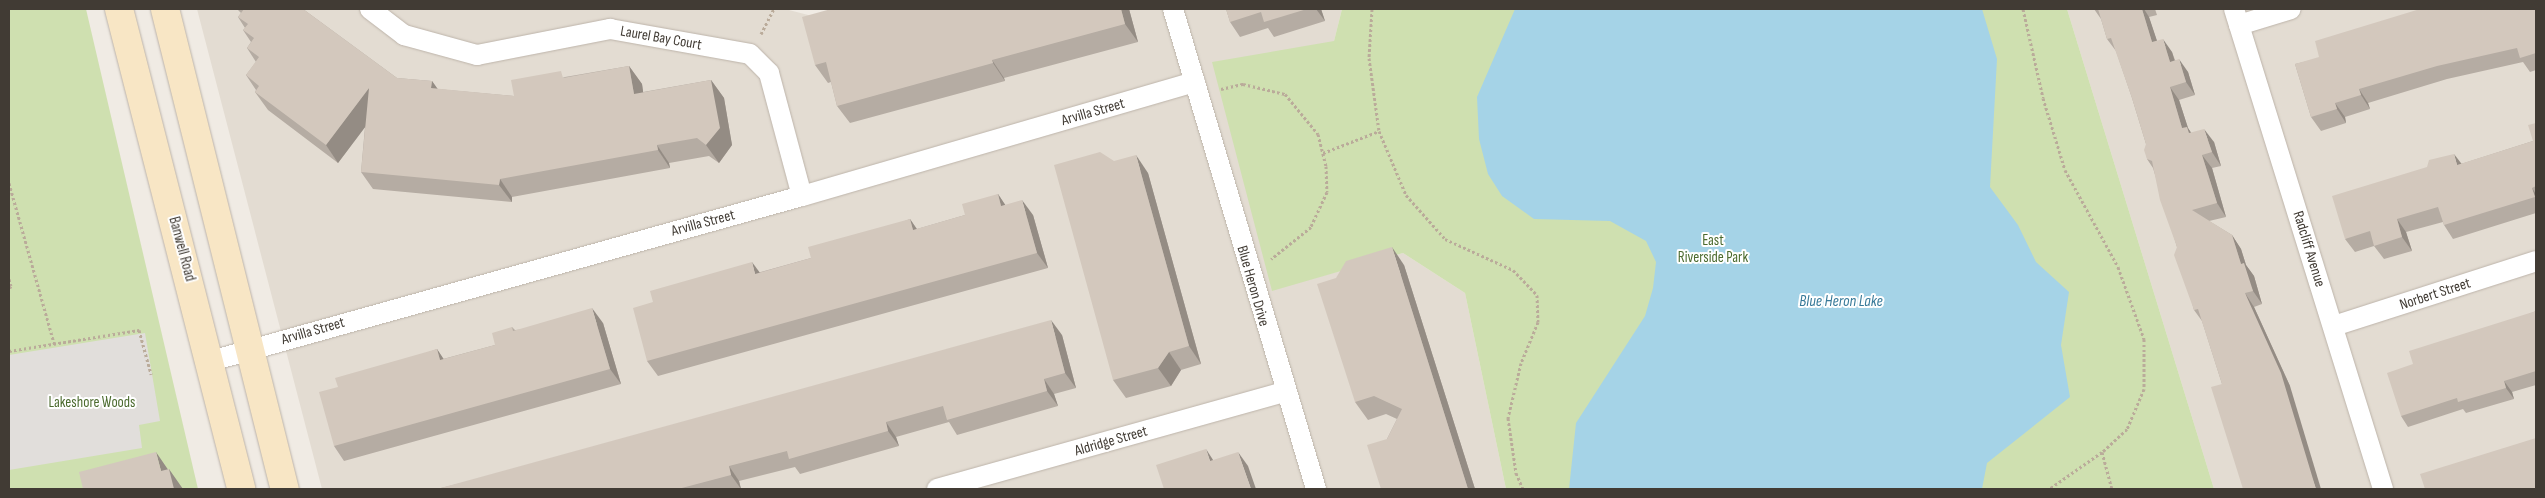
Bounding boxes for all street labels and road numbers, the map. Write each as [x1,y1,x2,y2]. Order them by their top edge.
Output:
street label: Laurel Bay Court [619,22,703,54]
street label: Arvilla Street [1059,94,1127,130]
street label: Arvilla Street [669,206,737,240]
street label: Radcliff Avenue [2289,209,2329,289]
street label: Banwell Road [165,215,199,283]
street label: Blue Heron Drive [1233,244,1273,328]
street label: Norbert Street [2397,274,2473,314]
street label: Arvilla Street [279,313,347,349]
street label: Aldridge Street [1072,422,1150,460]

